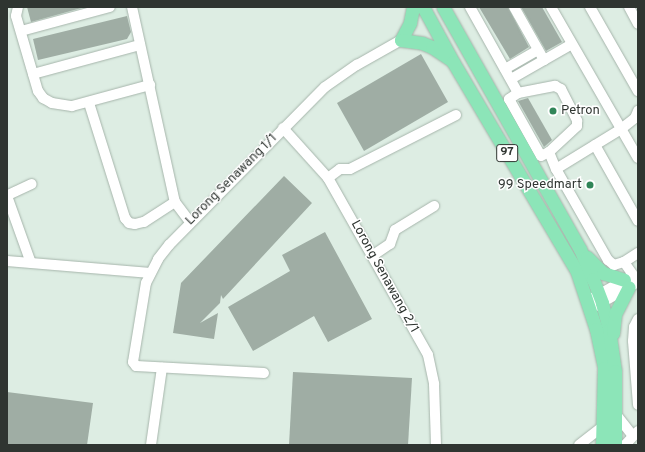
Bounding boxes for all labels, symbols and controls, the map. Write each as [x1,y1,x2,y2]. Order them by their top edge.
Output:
place label: Petron [561,103,600,119]
marker: Petron [548,106,558,116]
street label: Lorong Senawang 1/1 [183,131,281,229]
road number: 97 [496,143,518,163]
place label: 99 Speedmart [498,177,582,193]
marker: 99 Speedmart [585,180,595,190]
street label: Lorong Senawang 2/1 [347,218,421,336]

